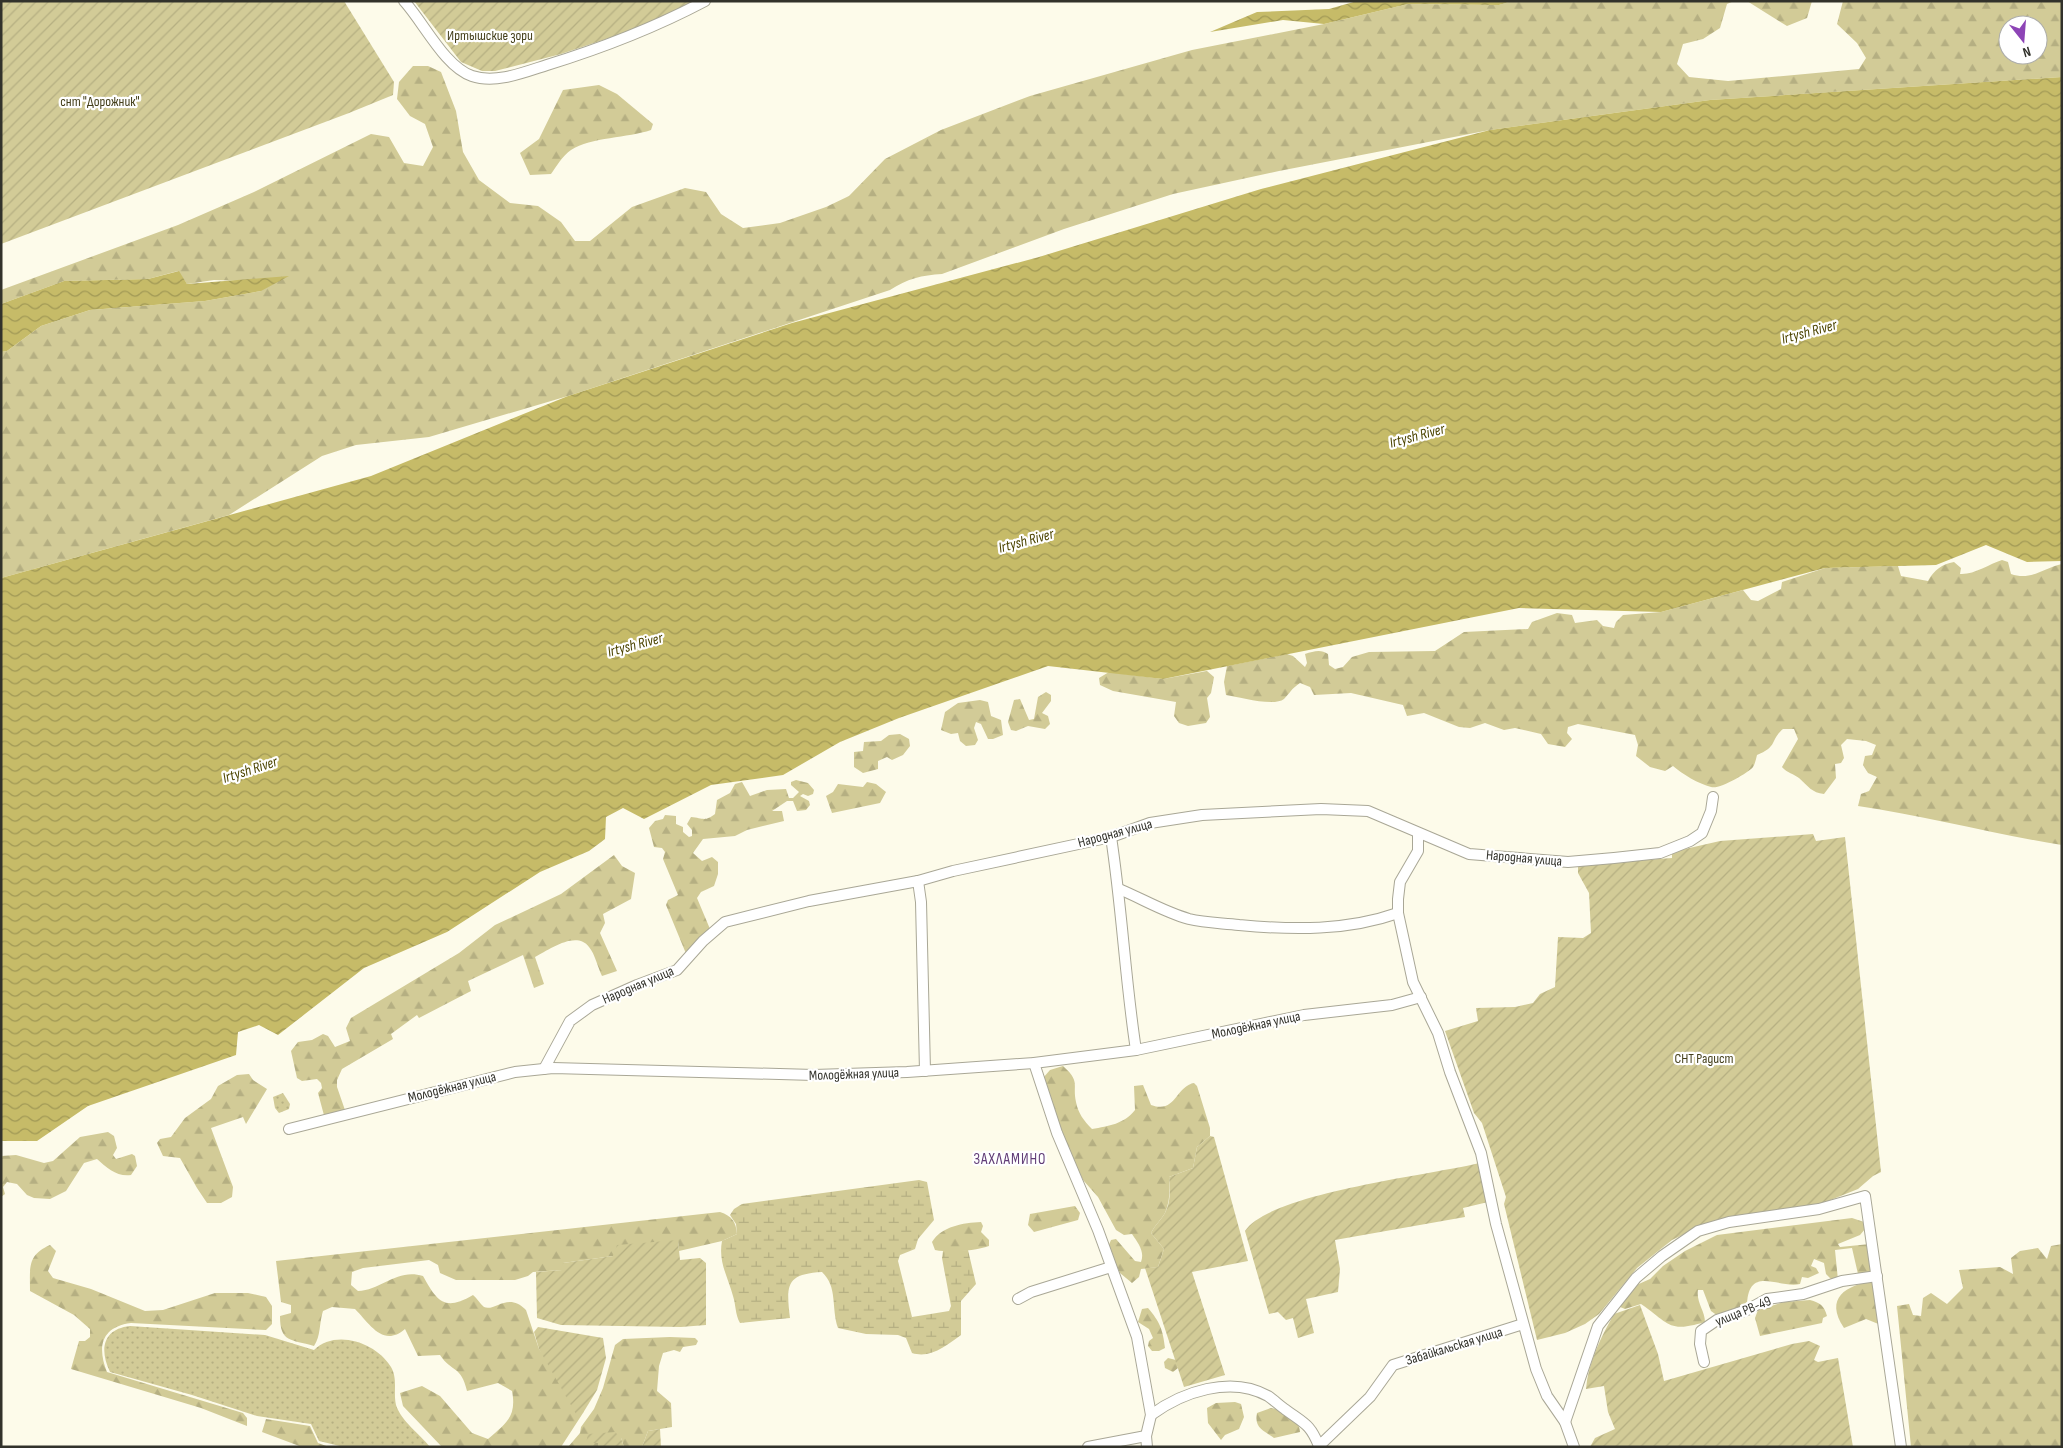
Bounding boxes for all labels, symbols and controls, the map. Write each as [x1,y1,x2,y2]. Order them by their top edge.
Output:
north arrow [1998,15,2048,65]
park label: Иртышские зори [447,27,533,44]
text: N [2021,43,2033,61]
park label: снт "Дорожник" [60,93,140,110]
water label: Irtysh River [1779,315,1840,348]
water label: Irtysh River [1387,419,1448,452]
water label: Irtysh River [996,524,1057,557]
water label: Irtysh River [605,628,666,661]
water label: Irtysh River [220,752,281,788]
street label: Народная улица [1076,815,1154,851]
street label: Народная улица [1485,846,1563,870]
street label: Народная улица [600,962,676,1008]
street label: Молодёжная улица [1210,1007,1302,1043]
park label: СНТ Радист [1674,1050,1734,1067]
street label: Молодёжная улица [809,1064,899,1084]
street label: Молодёжная улица [406,1068,498,1106]
district label: ЗАХЛАМИНО [973,1150,1047,1169]
street label: улица РВ-49 [1713,1292,1773,1330]
street label: Забайкальская улица [1403,1323,1505,1369]

